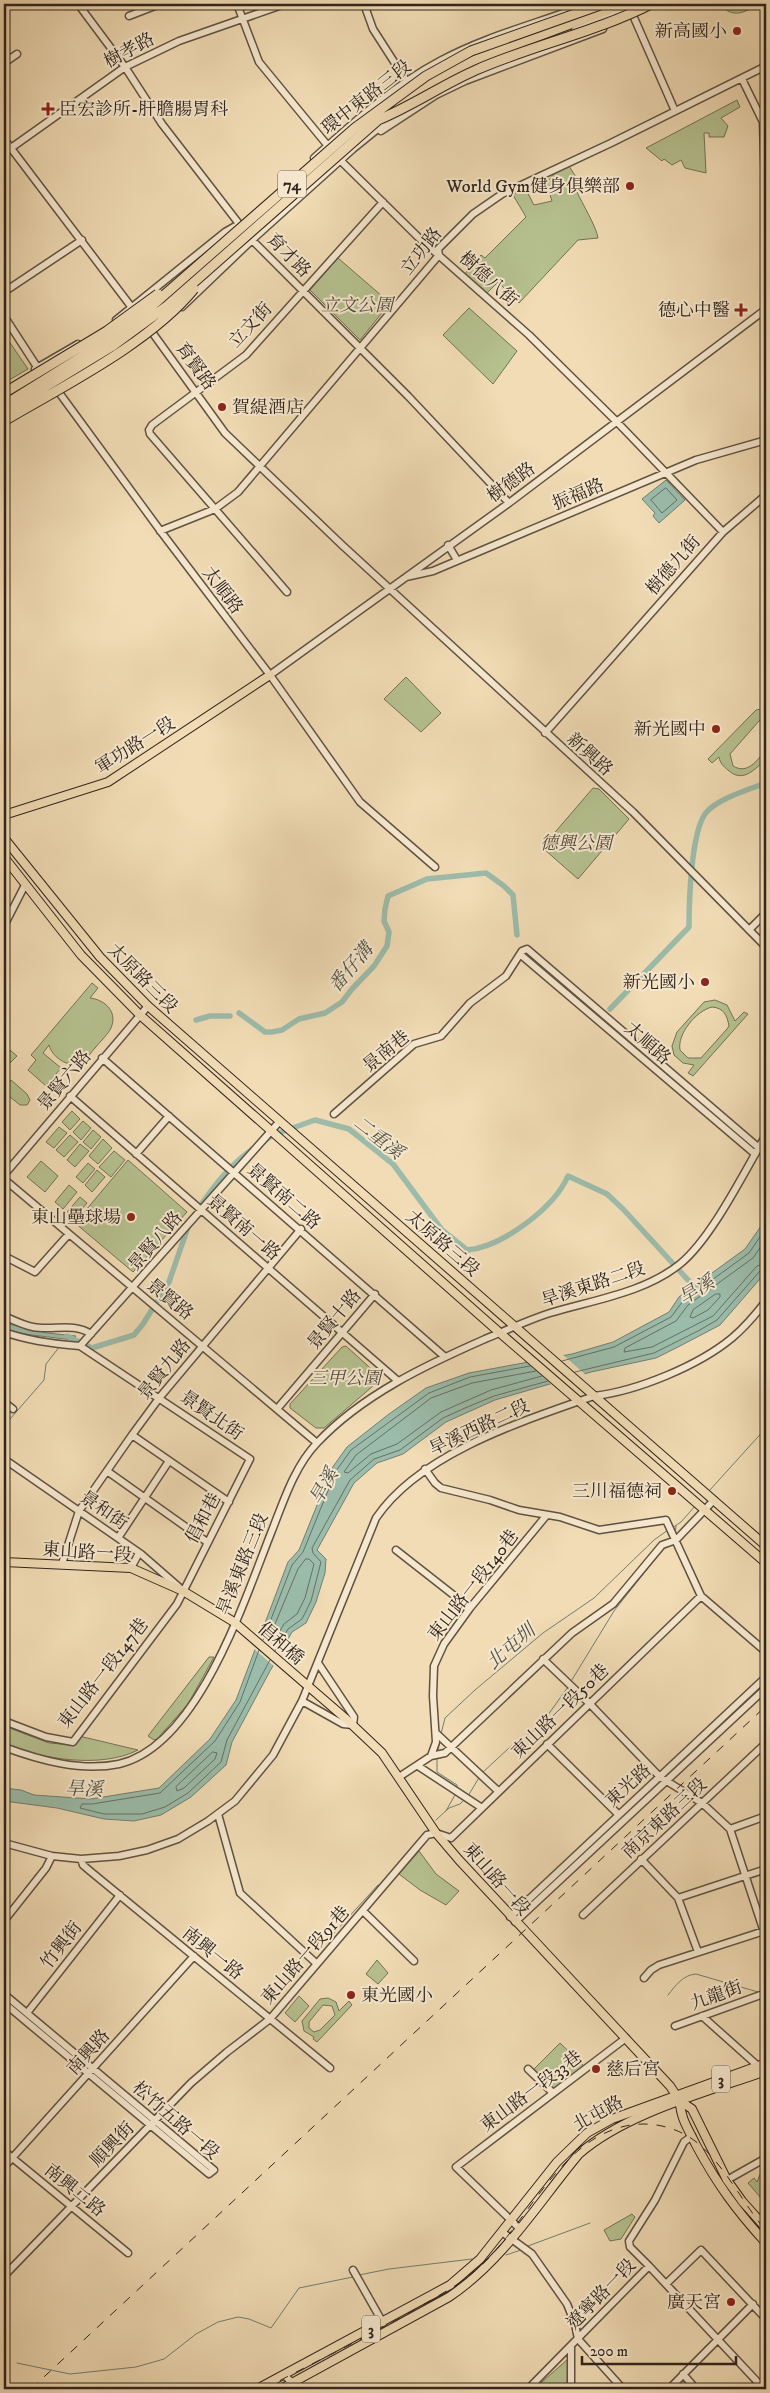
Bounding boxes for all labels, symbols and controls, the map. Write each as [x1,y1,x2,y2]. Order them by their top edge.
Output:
place label: 新高國小 [655,21,727,43]
marker: 新高國小 [731,25,743,37]
street label: 樹孝路 [100,28,158,73]
street label: 環中東路三段 [317,56,416,140]
place label: 臣宏診所-肝膽腸胃科 [59,99,228,121]
marker: 臣宏診所-肝膽腸胃科 [41,102,55,116]
road number: 74 [278,170,306,198]
place label: World Gym健身俱樂部 [445,176,620,198]
marker: World Gym健身俱樂部 [624,180,636,192]
street label: 立功路 [396,224,447,280]
street label: 育才路 [261,229,315,283]
street label: 樹德八街 [454,247,522,312]
park label: 立文公園 [321,295,396,317]
street label: 立文街 [224,298,277,353]
place label: 德心中醫 [658,300,730,322]
marker: 德心中醫 [734,303,748,317]
street label: 育賢路 [170,338,220,395]
place label: 賀緹酒店 [232,397,304,419]
marker: 賀緹酒店 [216,401,228,413]
street label: 樹德路 [483,458,540,508]
street label: 振福路 [549,474,608,516]
street label: 樹德九街 [642,531,706,600]
street label: 太順路 [197,562,247,619]
street label: 軍功路一段 [92,713,180,779]
place label: 新光國中 [634,719,706,741]
marker: 新光國中 [710,723,722,735]
street label: 新興路 [562,729,617,781]
park label: 德興公園 [540,833,615,855]
water label: 番仔溝 [324,936,380,997]
street label: 太原路三段 [103,939,182,1018]
place label: 新光國小 [623,972,695,994]
marker: 新光國小 [699,976,711,988]
street label: 太順路 [620,1018,675,1070]
street label: 景南巷 [359,1026,415,1077]
street label: 景賢六路 [33,1046,96,1115]
water label: 二重溪 [349,1112,409,1166]
street label: 景賢南二路 [242,1159,325,1235]
street label: 景賢南一路 [202,1190,285,1266]
street label: 太原路三段 [401,1206,484,1282]
place label: 東山壘球場 [31,1207,121,1229]
street label: 景賢八路 [124,1207,188,1276]
marker: 東山壘球場 [125,1211,137,1223]
street label: 旱溪東路二段 [539,1258,648,1312]
water label: 旱溪 [675,1270,721,1310]
street label: 景賢路 [141,1274,197,1325]
street label: 景賢十路 [303,1285,366,1354]
street label: 景賢九路 [134,1335,196,1405]
park label: 三甲公園 [309,1368,384,1390]
street label: 景賢北街 [176,1386,247,1445]
street label: 旱溪西路二段 [426,1395,533,1461]
water label: 旱溪 [305,1463,345,1509]
place label: 三川福德祠 [572,1481,662,1503]
marker: 三川福德祠 [666,1485,678,1497]
street label: 景和街 [75,1486,132,1535]
street label: 倡和巷 [181,1489,226,1547]
street label: 旱溪東路三段 [212,1510,273,1619]
street label: 東山路一段140巷 [424,1526,524,1645]
street label: 東山路一段 [41,1539,133,1567]
street label: 東山路一段147巷 [54,1614,154,1733]
street label: 倡和橋 [253,1618,308,1670]
water label: 北屯圳 [482,1618,542,1675]
street label: 東山路一段50巷 [508,1660,614,1764]
street label: 東光路 [601,1760,656,1812]
street label: 南京東路三段 [618,1774,712,1864]
water label: 旱溪 [65,1777,105,1802]
street label: 東山路一段 [458,1839,535,1920]
street label: 東山路一段91巷 [257,1902,355,2009]
street label: 竹興街 [36,1918,87,1974]
street label: 南興一路 [177,1923,247,1985]
street label: 九龍街 [687,1976,745,2016]
place label: 東光國小 [361,1985,433,2007]
marker: 東光國小 [345,1989,357,2001]
street label: 南興路 [63,2025,115,2080]
street label: 東山路一段33巷 [476,2046,587,2137]
place label: 慈后宮 [606,2059,660,2081]
marker: 慈后宮 [590,2063,602,2075]
road number: 3 [712,2066,730,2092]
street label: 松竹五路一段 [127,2077,223,2164]
street label: 北屯路 [570,2091,627,2137]
street label: 順興街 [86,2118,139,2172]
street label: 南興二路 [39,2160,109,2222]
street label: 遼寧路一段 [563,2255,641,2335]
place label: 廣天宮 [667,2292,721,2314]
marker: 廣天宮 [725,2296,737,2308]
road number: 3 [362,2316,380,2342]
scale bar [582,2333,736,2365]
text: 200 m [590,2342,628,2361]

